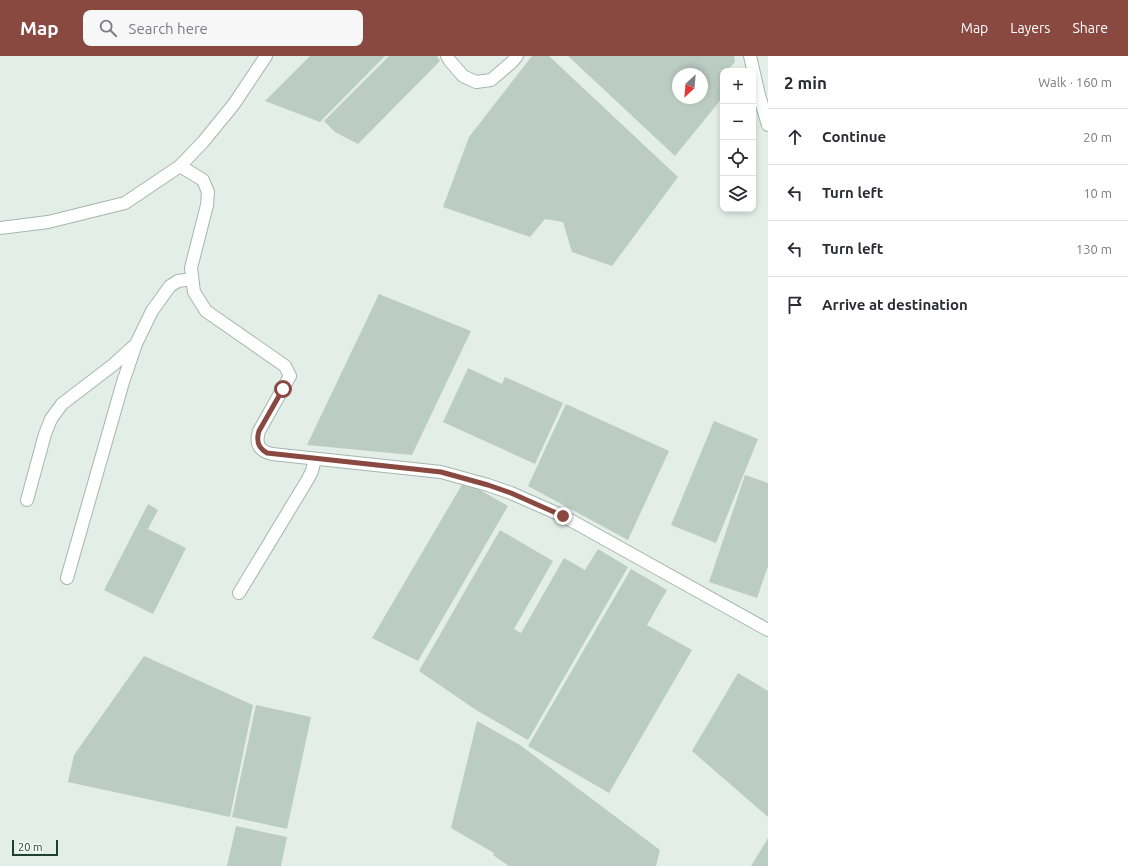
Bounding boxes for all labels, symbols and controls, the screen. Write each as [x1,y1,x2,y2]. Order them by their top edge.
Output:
search box [83,10,363,46]
text: Map [20,17,59,39]
icon: search [97,17,119,39]
text: Search here [129,20,208,37]
text: Map [961,20,988,36]
text: Layers [1010,20,1050,36]
text: Share [1072,20,1108,36]
north arrow [672,68,708,104]
map controls [720,68,756,212]
button: + [720,68,756,104]
text: 2 min [784,73,827,92]
text: Walk · 160 m [1038,75,1112,89]
button: − [720,104,756,140]
icon: ahead [784,126,806,148]
text: Continue [822,128,886,145]
text: 20 m [1083,130,1112,144]
button: locate [720,140,756,176]
button: layers [720,176,756,212]
icon: left [784,182,806,204]
text: Turn left [822,184,883,201]
text: 10 m [1083,186,1112,200]
icon: left [784,238,806,260]
text: Turn left [822,240,883,257]
text: 130 m [1076,242,1112,256]
icon: arrive [784,294,806,316]
text: Arrive at destination [822,296,968,313]
route start [274,380,292,398]
route end [554,507,572,525]
scale bar [12,838,58,857]
text: 20 m [18,841,42,853]

